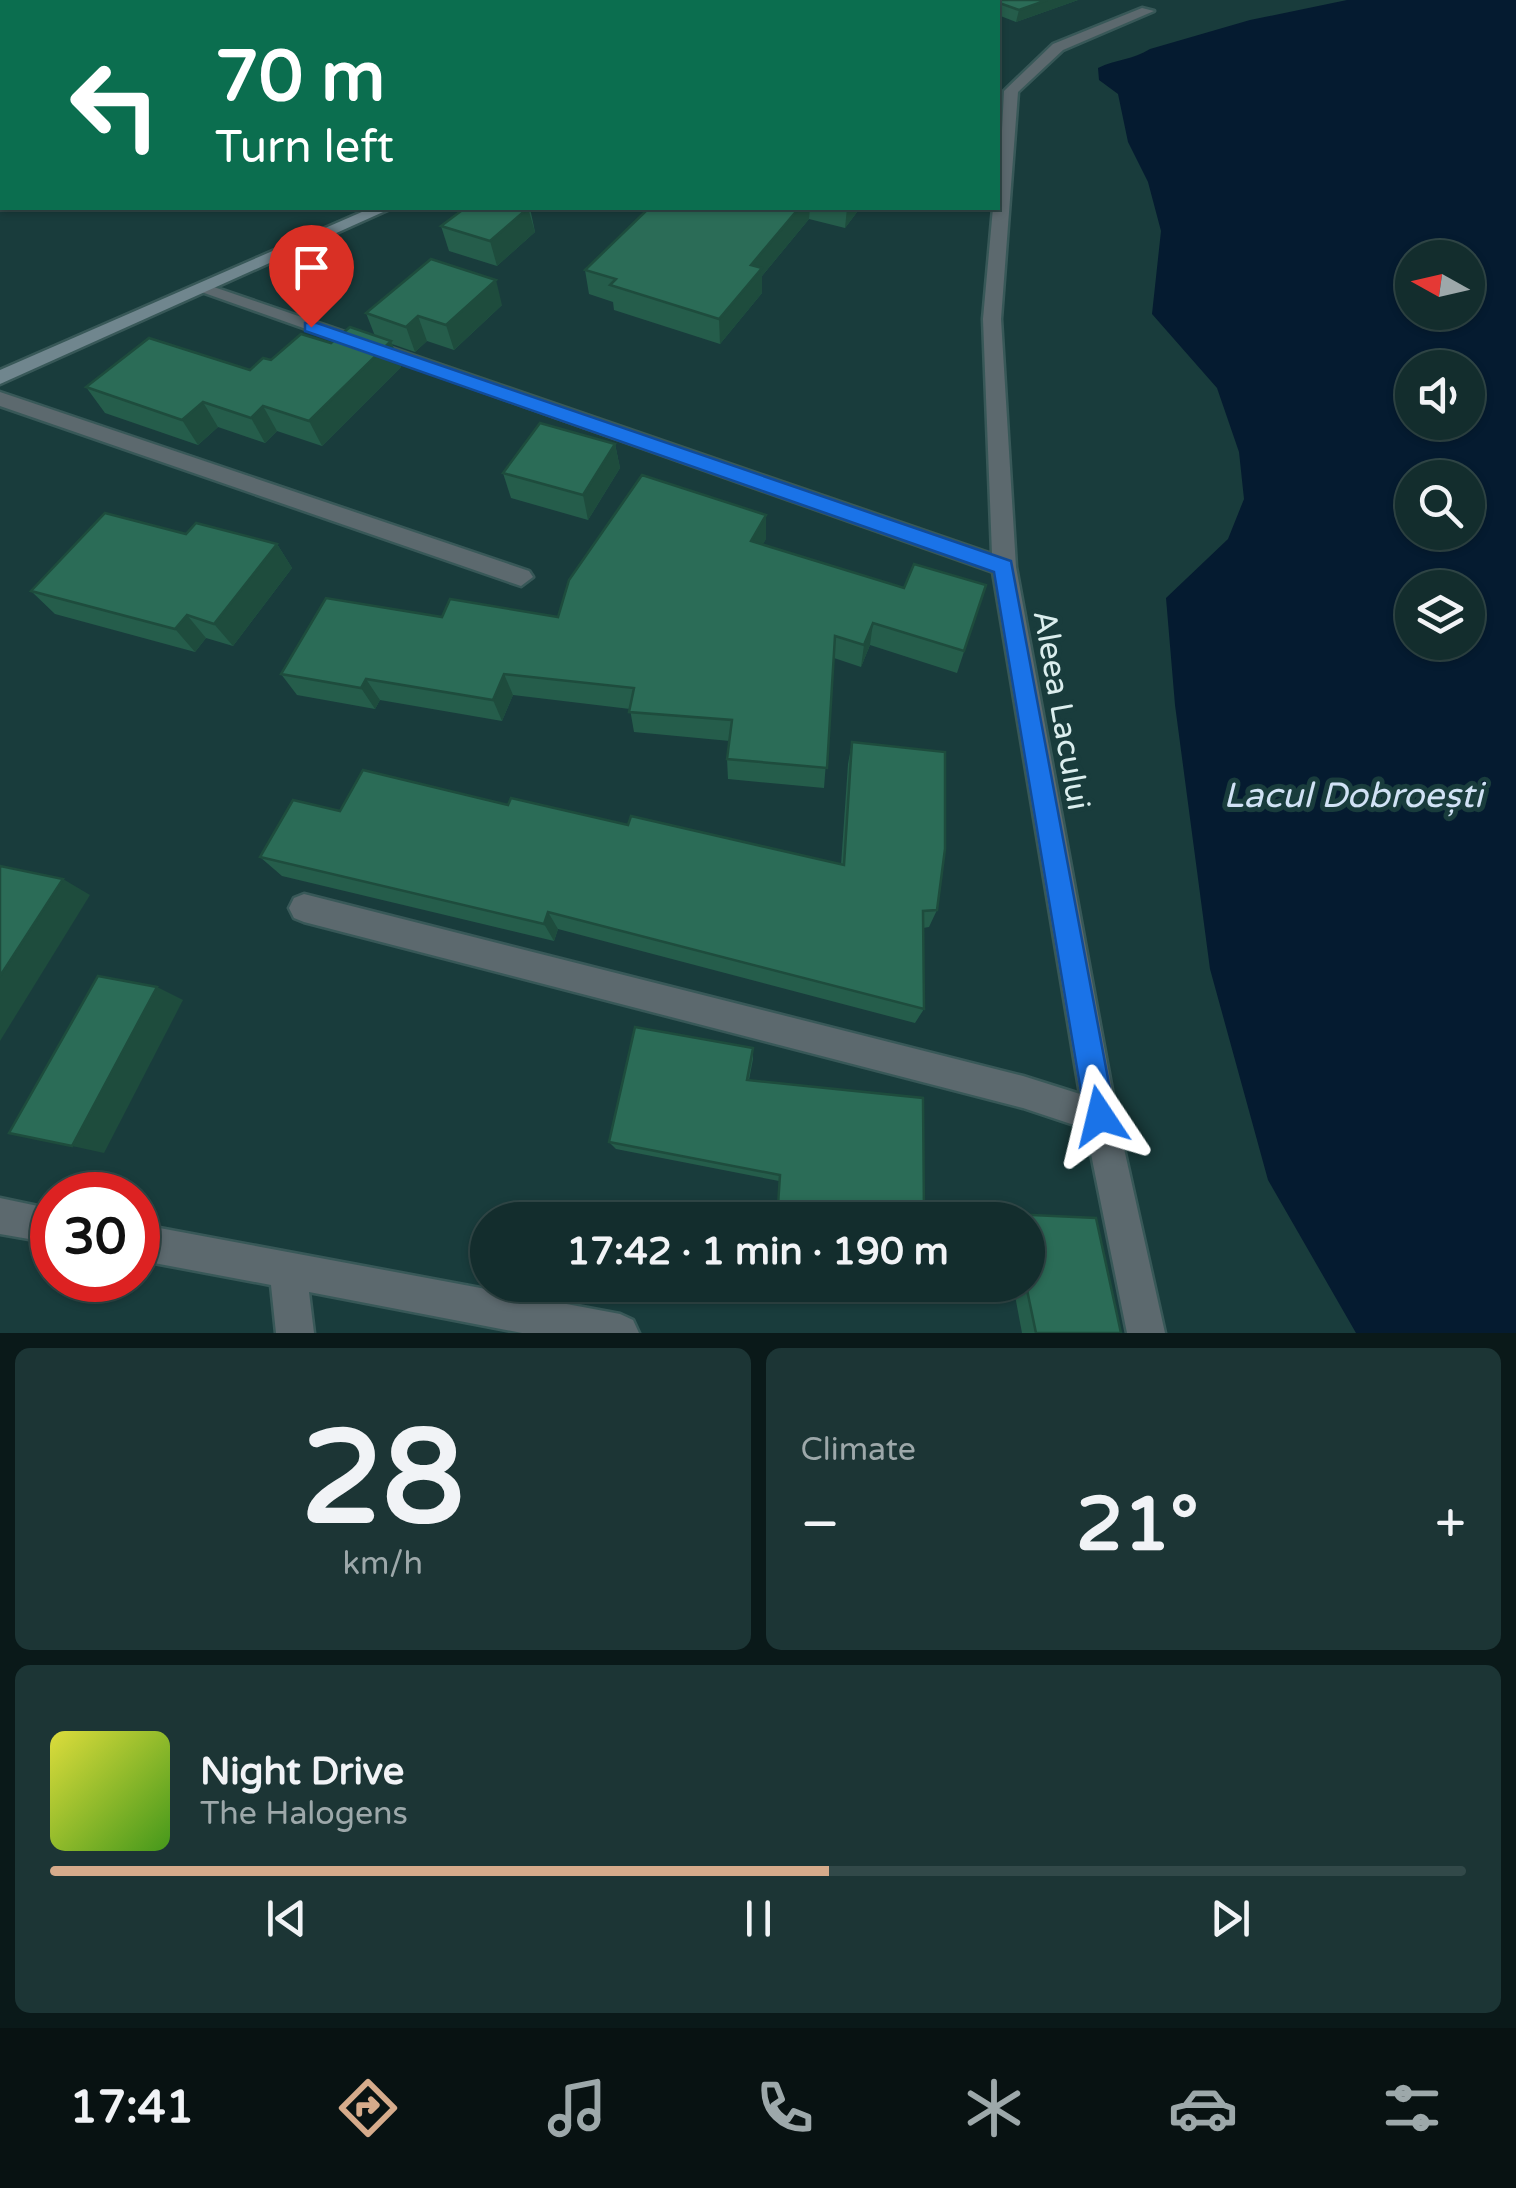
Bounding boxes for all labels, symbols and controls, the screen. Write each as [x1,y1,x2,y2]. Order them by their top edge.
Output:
text: 70 m [215,36,385,120]
icon: left [50,40,180,170]
text: Turn left [215,121,394,175]
pin [269,225,354,328]
icon: arrive [284,240,339,295]
north arrow [1395,240,1485,330]
map controls [1395,240,1485,660]
button: sound [1395,350,1485,440]
button: search [1395,460,1485,550]
button: layers [1395,570,1485,660]
street label: Aleea Lacului [1025,607,1097,813]
water label: Lacul Dobroești [1223,775,1487,817]
position arrow [1048,1064,1152,1168]
speed limit sign: 30 [30,1172,160,1302]
text: 17:42 · 1 min · 190 m [566,1229,949,1275]
text: 28 [301,1402,464,1558]
text: Climate [801,1431,916,1469]
text: 21° [1076,1480,1199,1570]
text: − [801,1492,840,1558]
text: + [1435,1492,1466,1558]
text: km/h [343,1545,423,1583]
text: Night Drive [200,1749,404,1795]
text: The Halogens [200,1795,408,1833]
icon: previous [259,1891,314,1946]
icon: pause [731,1891,786,1946]
icon: next [1203,1891,1258,1946]
icon: directions [333,2073,403,2143]
icon: music [542,2073,612,2143]
icon: phone [750,2073,820,2143]
icon: climate [959,2073,1029,2143]
icon: car [1168,2073,1238,2143]
icon: filters [1377,2073,1447,2143]
text: 17:41 [69,2081,194,2135]

